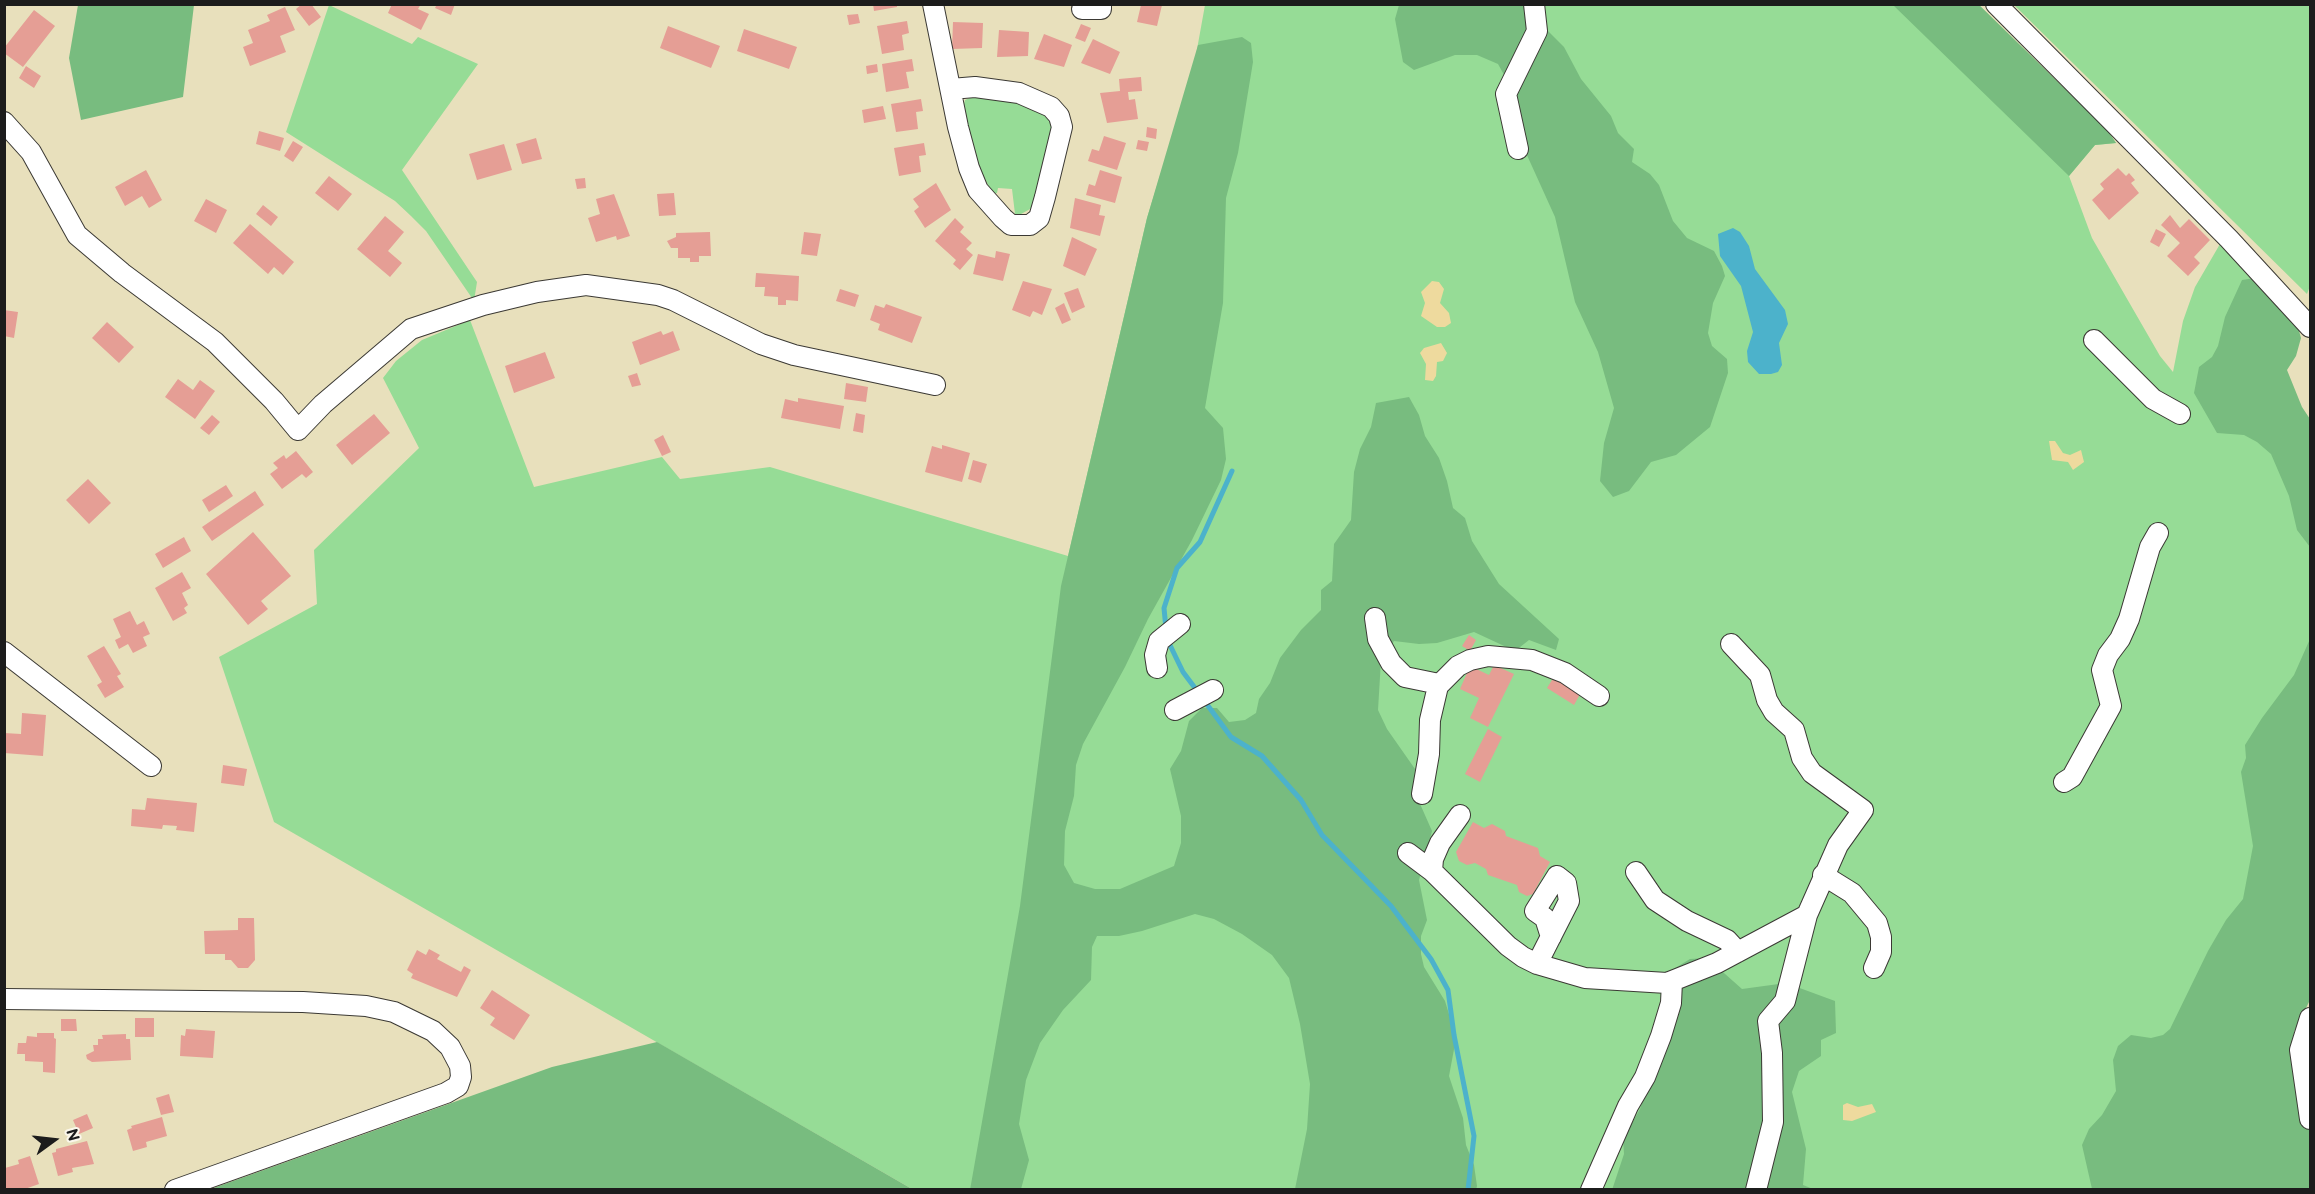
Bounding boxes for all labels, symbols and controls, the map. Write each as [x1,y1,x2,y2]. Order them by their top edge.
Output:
north arrow [24,1110,84,1170]
text: N [61,1127,83,1143]

